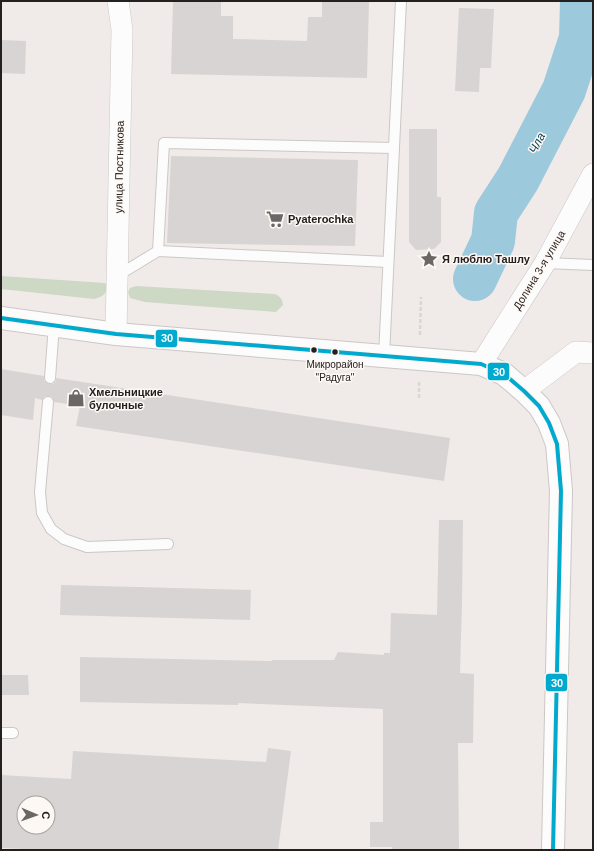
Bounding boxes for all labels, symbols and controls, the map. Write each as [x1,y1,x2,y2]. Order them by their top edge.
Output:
street label: улица Постникова [112,120,126,214]
water label: Чла [526,130,548,156]
supermarket icon: Pyaterochka [265,209,285,229]
place label: Pyaterochka [288,213,354,225]
street label: Долина 3-я улица [511,227,568,312]
place icon: Я люблю Ташлу [419,249,439,269]
place label: Я люблю Ташлу [442,253,531,265]
line badge: 30 [155,329,178,348]
text: 30 [161,332,173,344]
unlabelled marker [309,345,319,355]
marker: Микрорайон "Радуга" [330,347,340,357]
place label: Микрорайон "Радуга" [306,359,364,383]
line badge: 30 [487,362,510,381]
text: 30 [493,366,505,378]
place label: Хмельницкие булочные [89,386,163,411]
shop icon: Хмельницкие булочные [66,388,86,408]
line badge: 30 [545,673,568,692]
text: 30 [551,677,563,689]
north arrow [16,795,56,835]
text: С [40,811,52,820]

